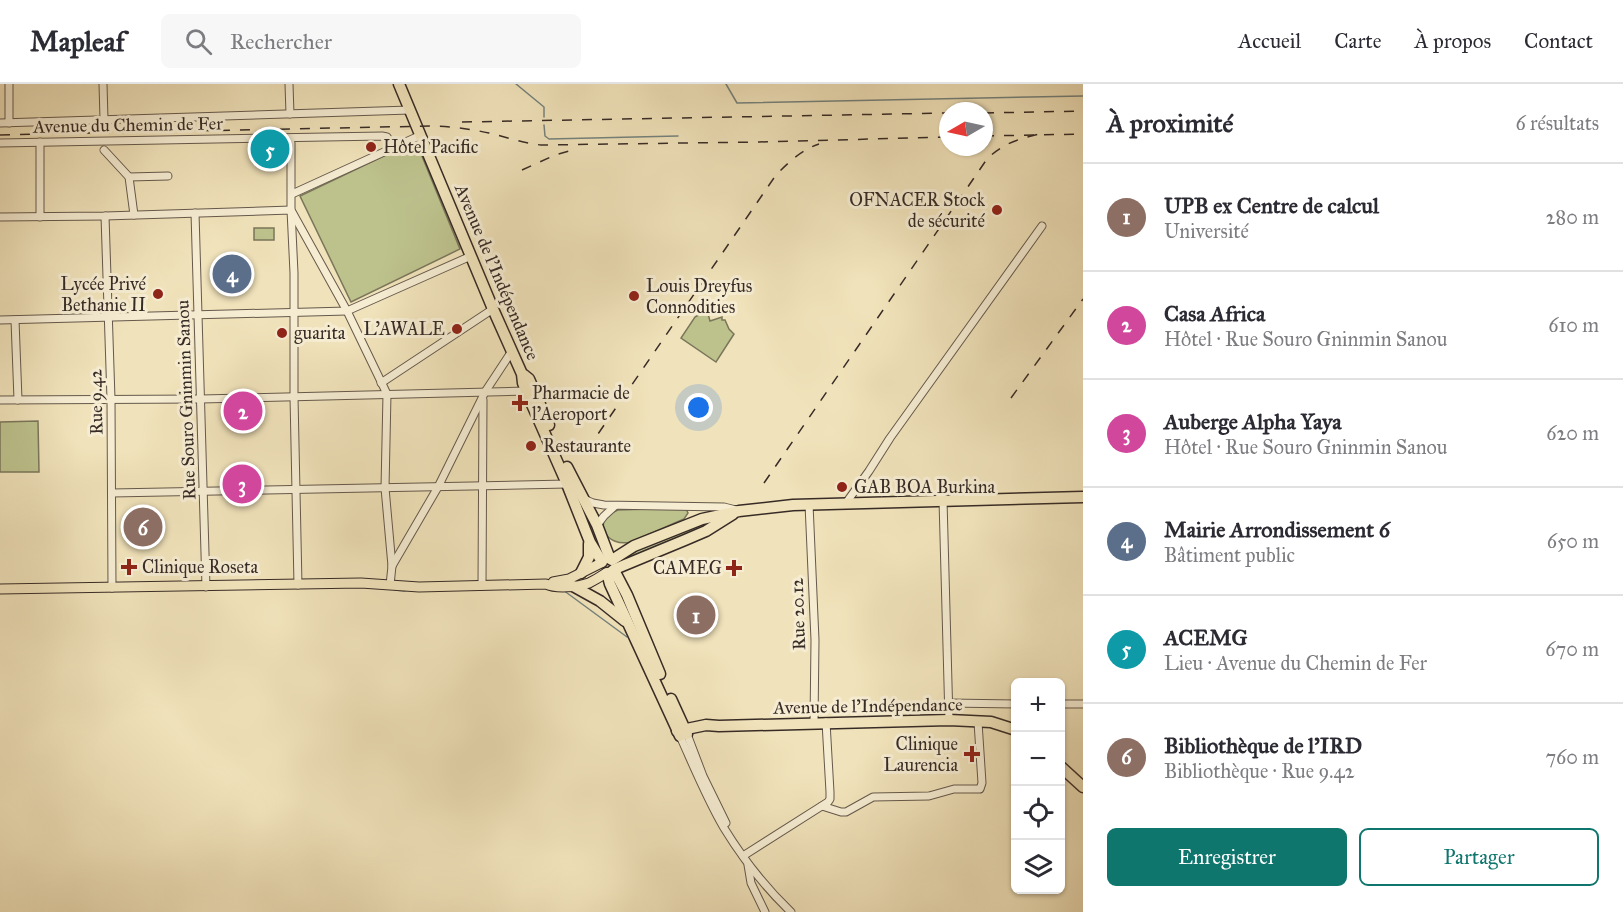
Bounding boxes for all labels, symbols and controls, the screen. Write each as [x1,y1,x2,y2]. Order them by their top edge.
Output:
search box [161,14,581,68]
text: Mapleaf [30,24,125,59]
icon: search [182,25,215,58]
text: Rechercher [230,28,332,55]
text: Accueil [1238,28,1301,54]
text: Carte [1334,28,1382,54]
text: À propos [1415,28,1491,54]
text: Contact [1524,28,1593,54]
north arrow [939,102,993,156]
text: À proximité [1107,107,1233,139]
text: 6 résultats [1516,111,1599,135]
street label: Avenue du Chemin de Fer [32,112,223,138]
pin: 5 [250,126,290,172]
place label: Hôtel Pacific [383,136,479,158]
marker: Hôtel Pacific [364,140,378,154]
street label: Avenue de l'Indépendance [449,180,544,363]
place label: OFNACER Stock de sécurité [849,189,986,232]
text: UPB ex Centre de calcul [1164,192,1379,219]
marker: OFNACER Stock de sécurité [990,203,1004,217]
text: 1 [1123,205,1130,229]
text: 280 m [1546,205,1599,229]
text: Université [1164,219,1249,243]
pin: 4 [212,252,252,297]
place label: Lycée Privé Bethanie II [61,273,146,316]
place label: Louis Dreyfus Connodities [646,275,752,318]
marker: Lycée Privé Bethanie II [151,287,165,301]
marker: Louis Dreyfus Connodities [627,289,641,303]
street label: Rue Souro Gninmin Sanou [172,299,200,500]
text: Casa Africa [1164,300,1265,327]
text: 2 [1122,313,1131,337]
text: 610 m [1548,313,1599,337]
place label: L'AWALE [364,318,445,340]
place label: guarita [294,322,346,345]
marker: L'AWALE [450,322,464,336]
marker: guarita [275,326,289,340]
text: Hôtel · Rue Souro Gninmin Sanou [1164,327,1447,351]
street label: Rue 9.42 [84,369,108,435]
place label: Pharmacie de l'Aeroport [532,382,630,425]
pin: 2 [224,388,262,434]
your location [684,393,713,422]
marker: Pharmacie de l'Aeroport [513,396,527,410]
text: Auberge Alpha Yaya [1164,408,1342,435]
text: 3 [1123,421,1131,445]
text: 620 m [1546,421,1599,445]
place label: Restaurante [543,435,631,457]
text: Hôtel · Rue Souro Gninmin Sanou [1164,435,1447,459]
marker: Restaurante [524,439,538,453]
pin: 3 [222,462,262,506]
place label: GAB BOA Burkina [854,476,996,498]
marker: GAB BOA Burkina [835,480,849,494]
pin: 6 [124,504,162,550]
text: Mairie Arrondissement 6 [1164,516,1390,543]
text: 4 [1121,529,1132,553]
text: 650 m [1547,529,1599,553]
text: Bâtiment public [1164,543,1295,567]
place label: Clinique Roseta [142,556,258,579]
place label: CAMEG [653,557,722,579]
marker: Clinique Roseta [120,558,138,576]
marker: CAMEG [727,561,741,575]
street label: Rue 20.12 [786,577,810,651]
pin: 1 [676,592,716,638]
text: ACEMG [1164,624,1248,651]
text: 5 [1122,637,1131,661]
text: 670 m [1545,637,1599,661]
text: Lieu · Avenue du Chemin de Fer [1164,651,1427,675]
map controls [1011,678,1065,894]
button: + [1011,678,1065,732]
street label: Avenue de l'Indépendance [772,693,963,719]
button: − [1011,732,1065,786]
text: Bibliothèque de l'IRD [1164,732,1362,759]
place label: Clinique Laurencia [884,733,958,776]
marker: Clinique Laurencia [963,745,981,763]
text: 6 [1121,745,1132,769]
text: 760 m [1545,745,1599,769]
text: Bibliothèque · Rue 9.42 [1164,759,1355,783]
button: locate [1011,786,1065,840]
button: Enregistrer [1107,828,1347,886]
button: Partager [1359,828,1599,886]
button: layers [1011,840,1065,894]

